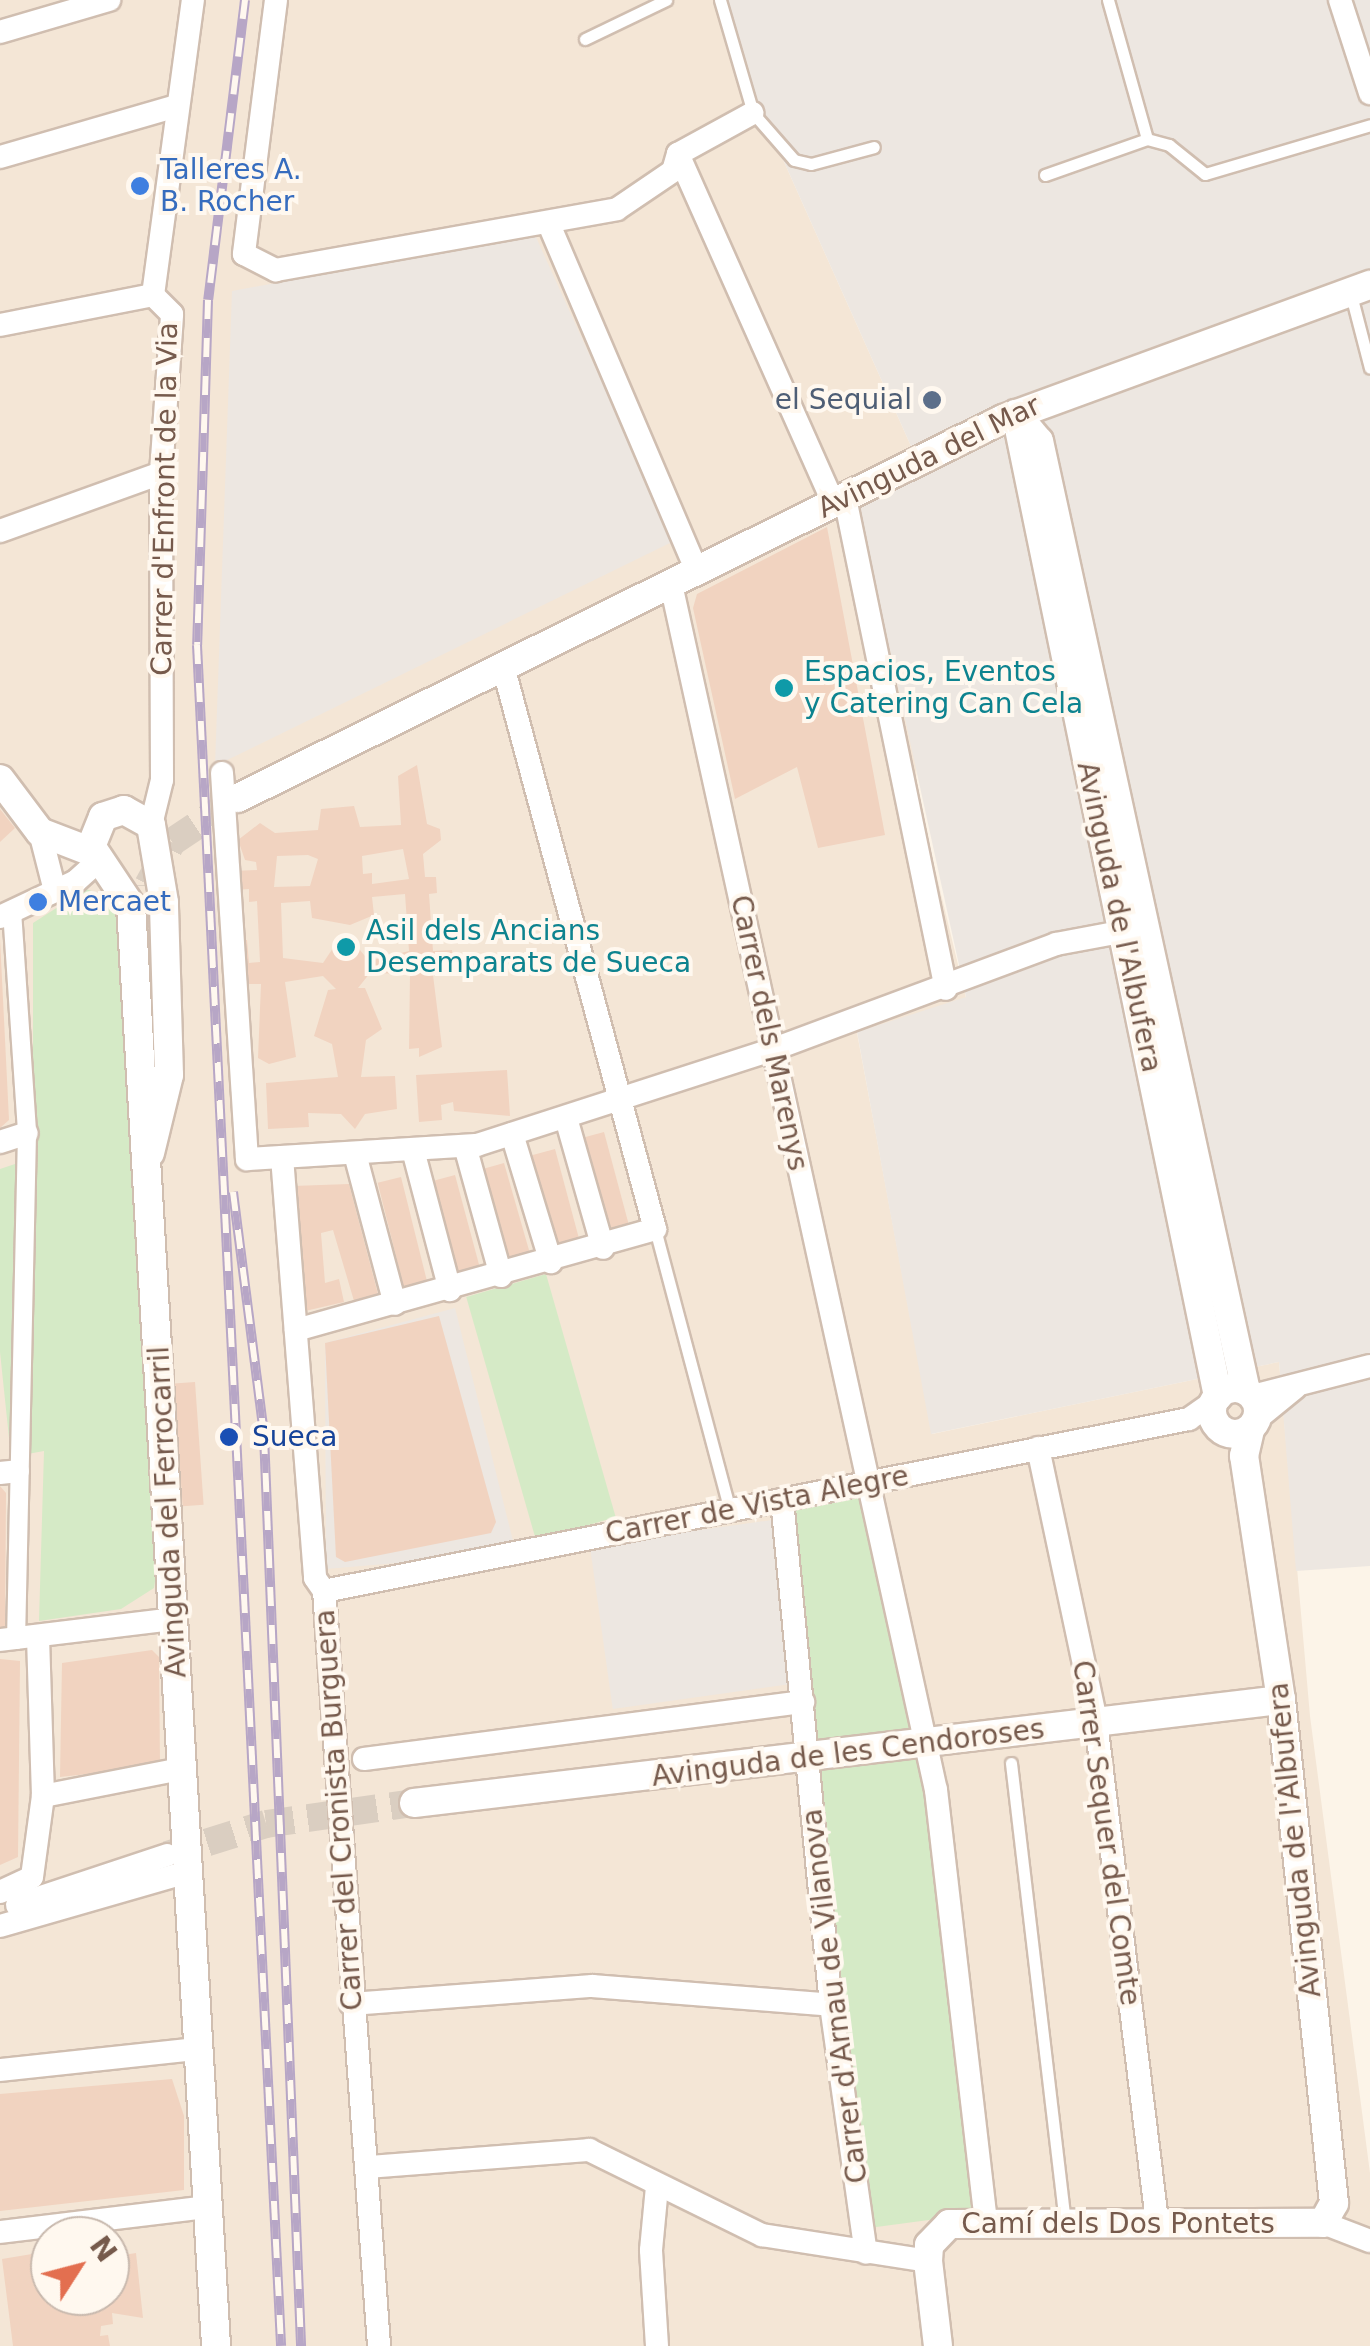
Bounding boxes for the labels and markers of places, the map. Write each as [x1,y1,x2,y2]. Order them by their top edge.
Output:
place label: Talleres A. B. Rocher [160,153,302,219]
marker: Talleres A. B. Rocher [129,175,151,197]
place label: el Sequial [775,383,912,417]
marker: el Sequial [921,389,943,411]
place label: Espacios, Eventos y Catering Can Cela [804,655,1083,721]
marker: Espacios, Eventos y Catering Can Cela [773,677,795,699]
place label: Mercaet [58,885,171,919]
marker: Mercaet [27,891,49,913]
place label: Asil dels Ancians Desemparats de Sueca [366,914,691,980]
marker: Asil dels Ancians Desemparats de Sueca [335,936,357,958]
place label: Sueca [252,1420,337,1454]
marker: Sueca [216,1424,242,1450]

